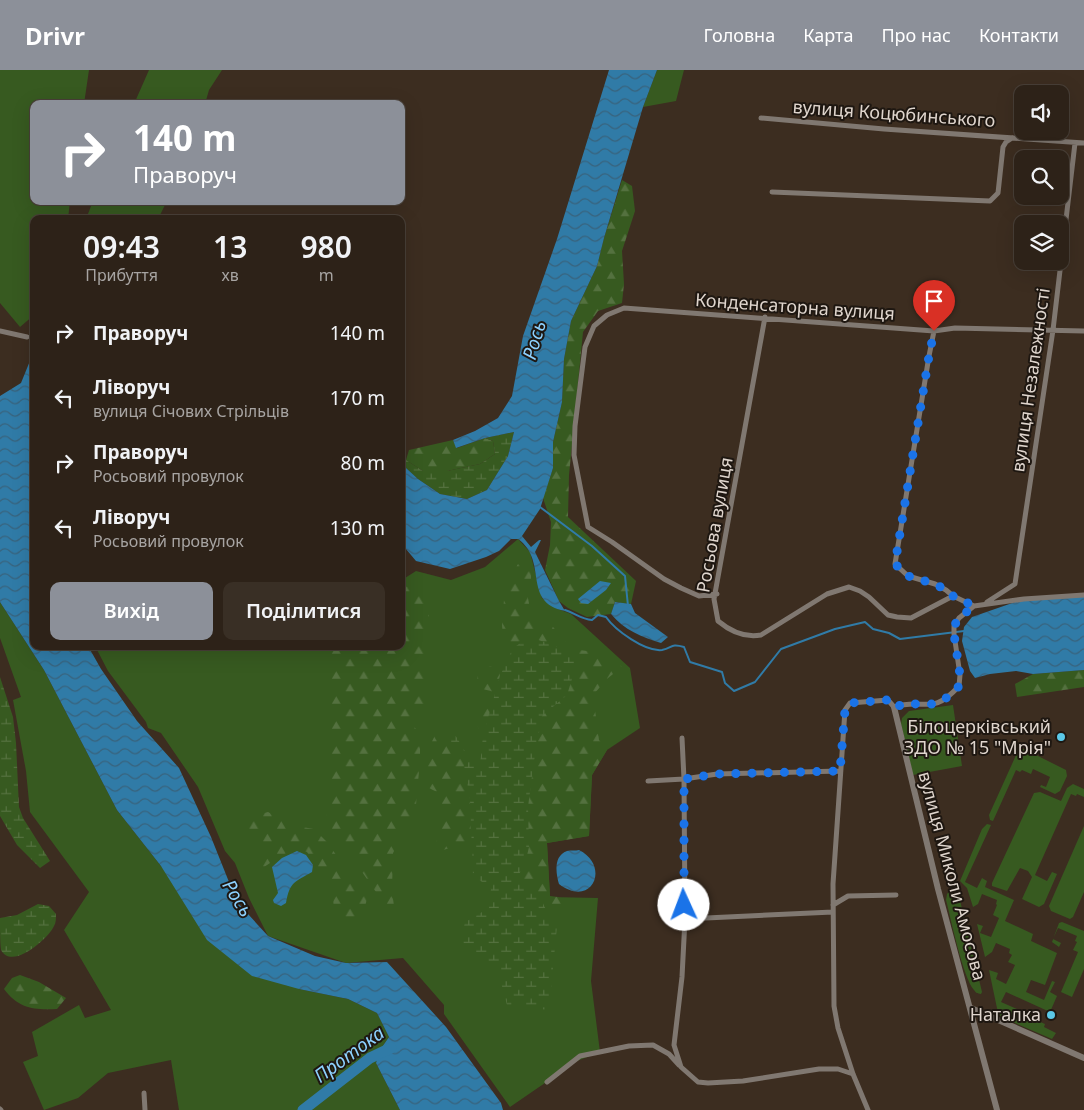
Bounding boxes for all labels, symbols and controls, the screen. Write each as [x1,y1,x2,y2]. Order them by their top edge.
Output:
text: Drivr [25,19,85,52]
text: Головна [704,23,775,47]
text: Карта [803,23,853,47]
text: Про нас [881,23,951,47]
text: Контакти [979,23,1059,47]
map controls [1014,85,1069,270]
button: sound [1014,85,1069,140]
street label: вулиця Коцюбинського [792,94,996,132]
text: 140 m [133,114,236,161]
icon: right [50,120,115,185]
button: search [1014,150,1069,205]
text: Праворуч [133,159,237,189]
button: layers [1014,215,1069,270]
text: 09:43 [83,226,160,267]
text: 13 [213,226,247,267]
text: 980 [300,226,352,267]
text: Прибуття [85,264,158,286]
text: хв [222,264,239,286]
text: m [319,264,334,286]
pin [913,280,955,331]
street label: вулиця Незалежності [1005,286,1055,473]
street label: Конденсаторна вулиця [694,287,896,325]
icon: arrive [920,287,948,315]
water label: Рось [516,318,552,362]
icon: right [50,319,78,347]
text: Праворуч [93,320,188,346]
text: 140 m [330,320,385,346]
text: Ліворуч [93,374,170,400]
icon: left [50,384,78,412]
text: 170 m [330,385,385,411]
text: вулиця Січових Стрільців [93,400,289,422]
text: Праворуч [93,439,188,465]
icon: right [50,449,78,477]
text: 80 m [341,450,385,476]
street label: Росьова вулиця [690,455,738,594]
text: Росьовий провулок [93,465,244,487]
text: Ліворуч [93,504,170,530]
icon: left [50,514,78,542]
text: 130 m [330,515,385,541]
text: Росьовий провулок [93,530,244,552]
button: Вихід [50,582,213,640]
button: Поділитися [223,582,385,640]
place label: Білоцерківський ЗДО № 15 "Мрія" [904,714,1051,759]
marker: Білоцерківський ЗДО № 15 "Мрія" [1055,731,1067,743]
street label: вулиця Миколи Амосова [913,769,992,983]
water label: Рось [217,874,259,922]
position arrow [657,878,709,930]
place label: Наталка [970,1002,1041,1026]
marker: Наталка [1045,1009,1057,1021]
water label: Протока [309,1019,390,1088]

